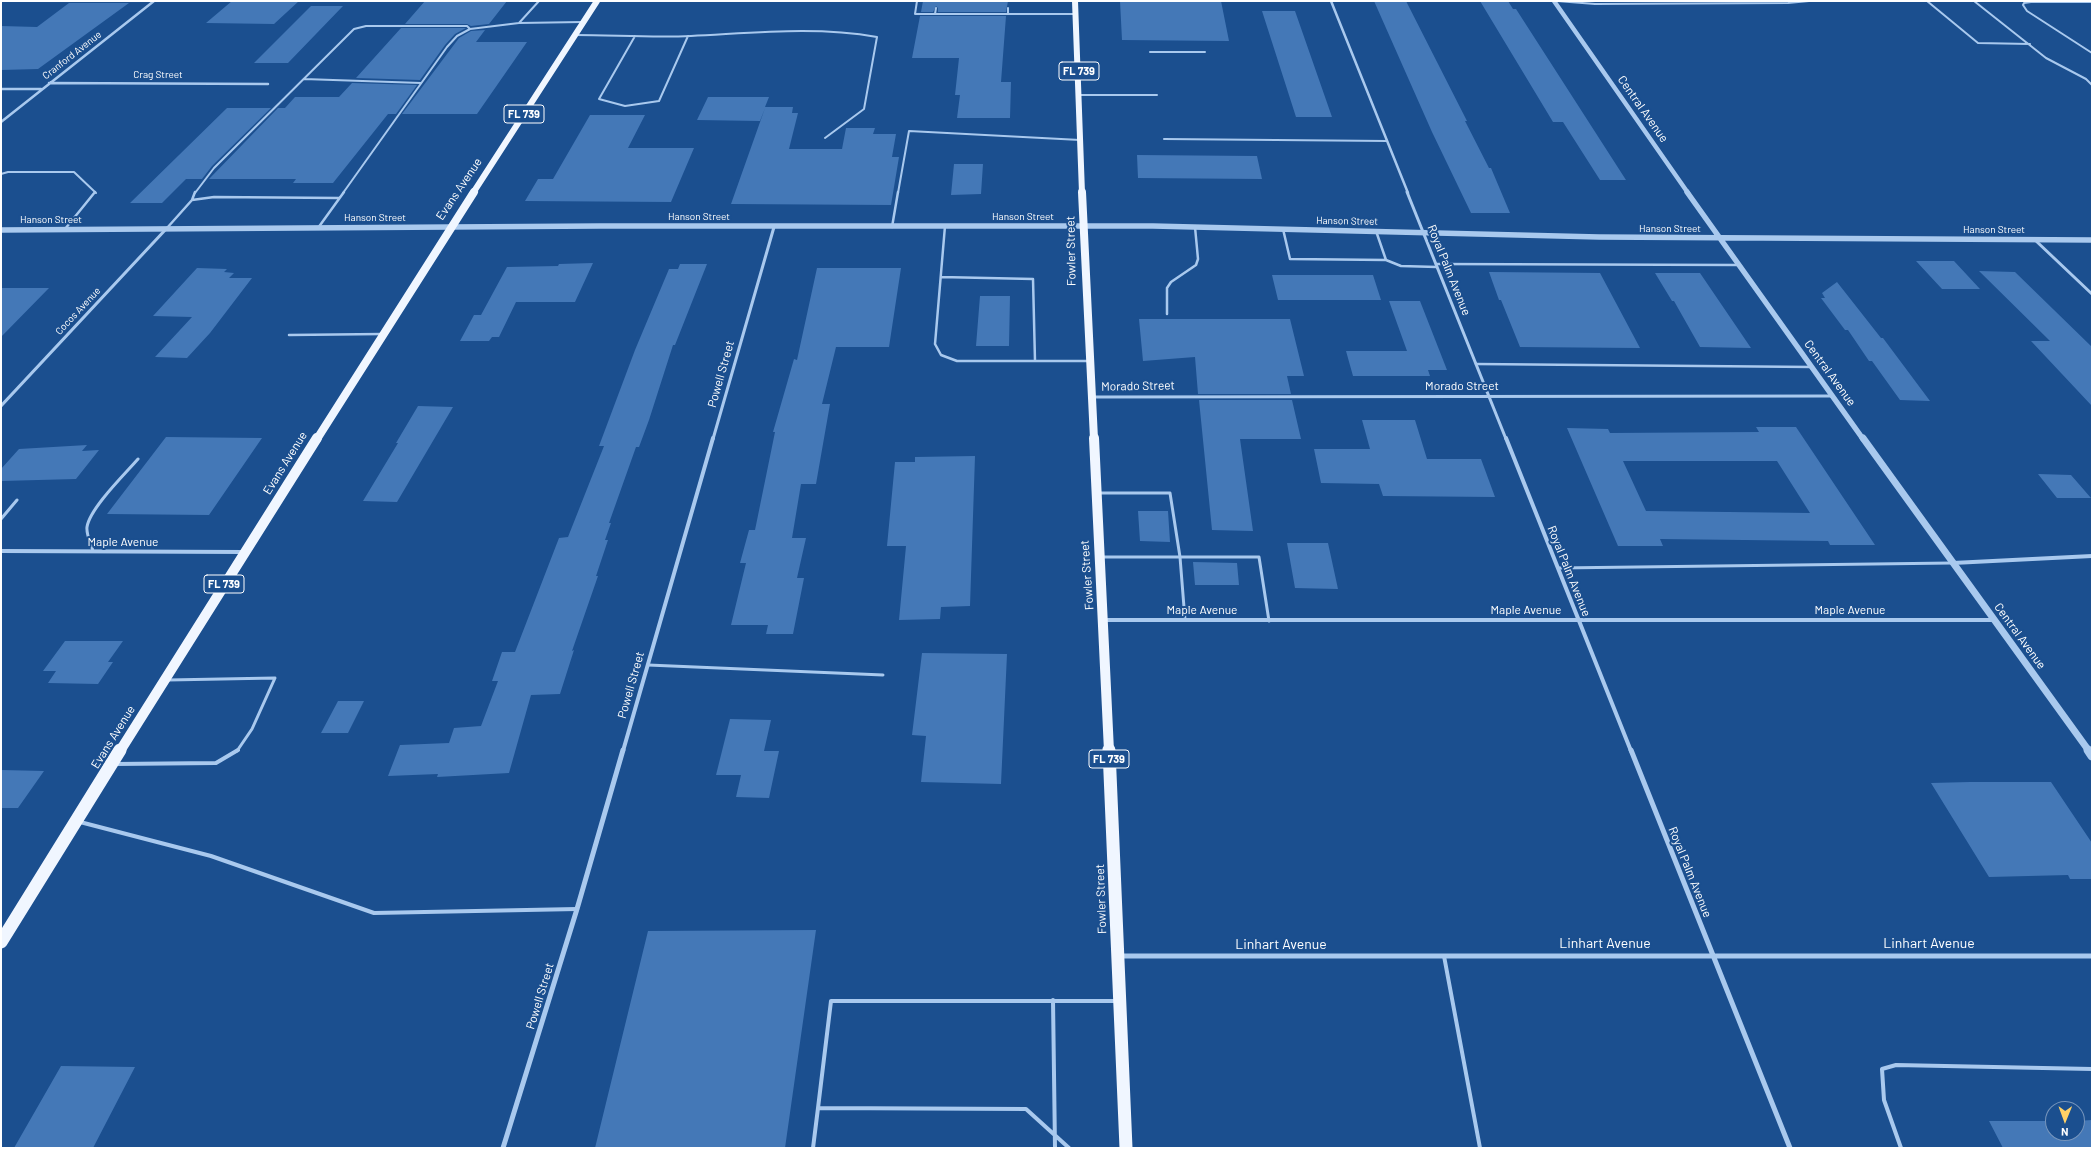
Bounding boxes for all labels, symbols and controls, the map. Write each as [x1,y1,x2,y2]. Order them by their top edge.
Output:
street label: Cranford Avenue [40,28,104,82]
road number: FL 739 [1059,62,1099,80]
street label: Crag Street [133,69,183,81]
street label: Central Avenue [1615,73,1671,145]
road number: FL 739 [504,105,544,123]
street label: Evans Avenue [433,155,485,223]
street label: Hanson Street [668,211,730,223]
street label: Hanson Street [992,211,1054,223]
street label: Hanson Street [344,212,406,224]
street label: Hanson Street [20,214,82,226]
street label: Hanson Street [1316,214,1378,228]
street label: Fowler Street [1063,216,1079,286]
street label: Royal Palm Avenue [1424,222,1474,318]
street label: Hanson Street [1639,223,1701,235]
street label: Hanson Street [1963,224,2025,236]
street label: Cocos Avenue [53,285,103,337]
street label: Central Avenue [1801,337,1859,409]
street label: Powell Street [705,339,737,409]
street label: Morado Street [1101,378,1175,394]
street label: Morado Street [1425,379,1499,393]
street label: Evans Avenue [260,429,310,497]
street label: Royal Palm Avenue [1544,523,1594,619]
street label: Maple Avenue [87,535,159,549]
street label: Fowler Street [1077,540,1097,610]
road number: FL 739 [204,575,244,593]
street label: Central Avenue [1991,600,2049,672]
street label: Maple Avenue [1166,603,1238,617]
street label: Maple Avenue [1490,603,1562,617]
street label: Maple Avenue [1814,603,1886,617]
street label: Powell Street [615,650,647,720]
street label: Evans Avenue [88,703,138,771]
road number: FL 739 [1089,750,1129,768]
street label: Royal Palm Avenue [1665,824,1715,920]
street label: Fowler Street [1093,864,1109,934]
street label: Linhart Avenue [1559,935,1651,951]
street label: Linhart Avenue [1883,935,1975,951]
street label: Linhart Avenue [1235,936,1327,952]
street label: Powell Street [523,961,557,1031]
north arrow [2045,1101,2085,1141]
text: N [2061,1126,2069,1139]

